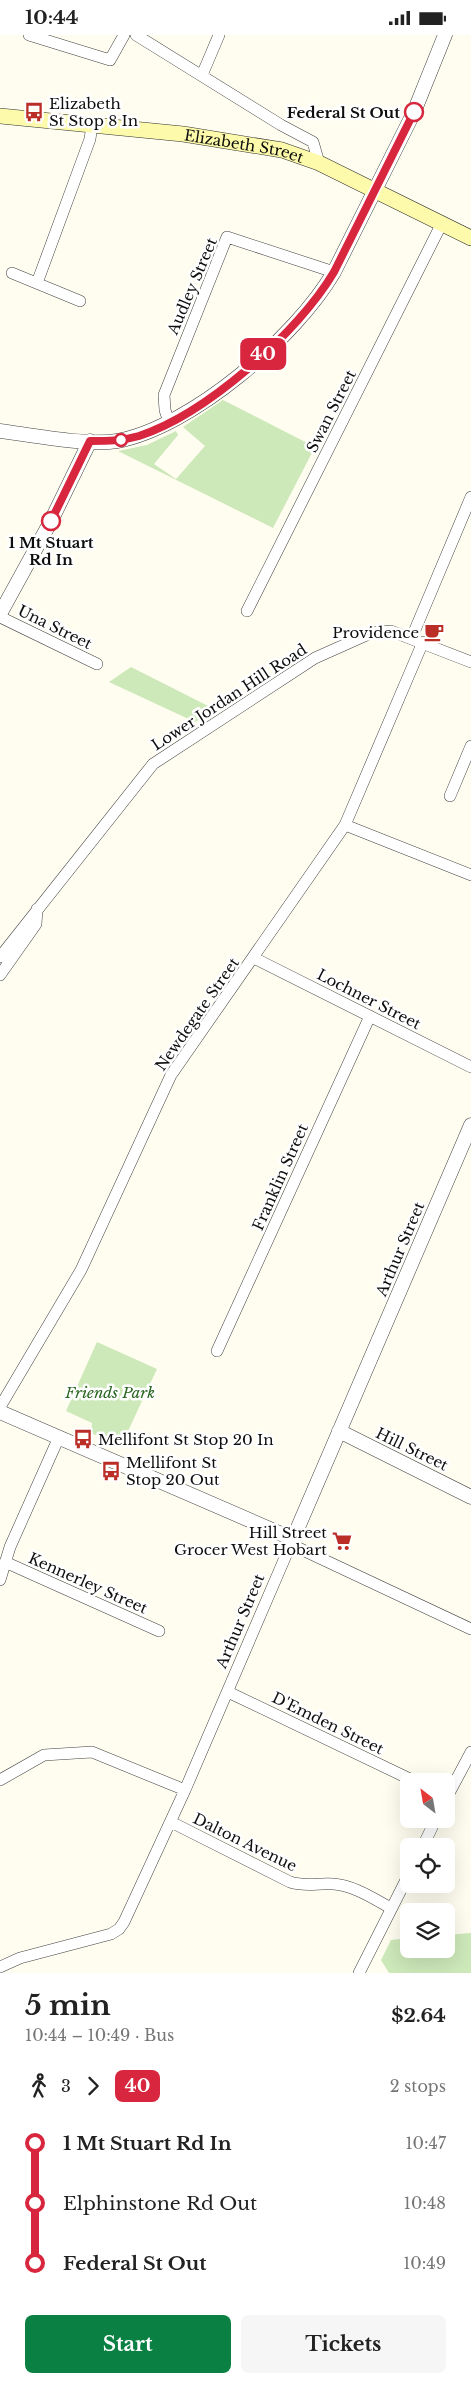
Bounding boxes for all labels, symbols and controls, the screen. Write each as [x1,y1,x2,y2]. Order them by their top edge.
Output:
text: 10:44 [25,6,78,29]
place label: Elizabeth St Stop 8 In [49,94,138,130]
bus stop icon: Elizabeth St Stop 8 In [23,101,45,123]
marker: Federal St Out [404,102,424,122]
place label: Federal St Out [287,103,400,122]
street label: Elizabeth Street [183,125,307,167]
street label: Audley Street [163,234,221,338]
line badge: 40 [240,338,286,370]
text: 40 [250,343,276,365]
street label: Swan Street [302,366,360,455]
unlabelled marker [114,433,128,447]
marker: 1 Mt Stuart Rd In [41,511,61,531]
place label: 1 Mt Stuart Rd In [8,533,94,569]
street label: Una Street [15,601,96,653]
cafe icon: Providence [423,621,445,643]
place label: Providence [332,623,419,642]
street label: Lower Jordan Hill Road [148,640,310,754]
street label: Newdegate Street [151,954,243,1074]
street label: Lochner Street [314,965,424,1034]
street label: Franklin Street [248,1120,312,1233]
street label: Arthur Street [371,1199,429,1300]
park label: Friends Park [64,1383,155,1402]
street label: Hill Street [373,1423,452,1475]
bus stop icon: Mellifont St Stop 20 In [72,1428,94,1450]
place label: Mellifont St Stop 20 In [98,1430,274,1449]
place label: Mellifont St Stop 20 Out [126,1453,220,1489]
bus stop icon: Mellifont St Stop 20 Out [100,1460,122,1482]
place label: Hill Street Grocer West Hobart [174,1523,327,1559]
supermarket icon: Hill Street Grocer West Hobart [331,1530,353,1552]
street label: Kennerley Street [26,1548,151,1618]
street label: Arthur Street [211,1571,269,1672]
street label: D'Emden Street [269,1688,387,1758]
north arrow [400,1773,455,1827]
map controls [400,1773,455,1958]
street label: Dalton Avenue [190,1809,300,1875]
button: locate [400,1838,455,1893]
button: layers [400,1903,455,1958]
text: 5 min [25,1988,111,2023]
text: $2.64 [391,2004,446,2027]
text: 10:44 – 10:49 · Bus [25,2025,174,2045]
icon: walk [25,2072,53,2100]
icon: forward [79,2072,107,2100]
text: 40 [125,2075,150,2097]
text: 3 [61,2076,71,2096]
text: 2 stops [390,2076,446,2096]
text: 1 Mt Stuart Rd In [63,2132,232,2155]
text: 10:47 [405,2133,446,2153]
text: Elphinstone Rd Out [63,2192,257,2215]
text: 10:48 [404,2193,446,2213]
text: Federal St Out [63,2252,206,2275]
text: 10:49 [403,2253,446,2273]
button: Start [25,2315,231,2373]
button: Tickets [241,2315,446,2373]

